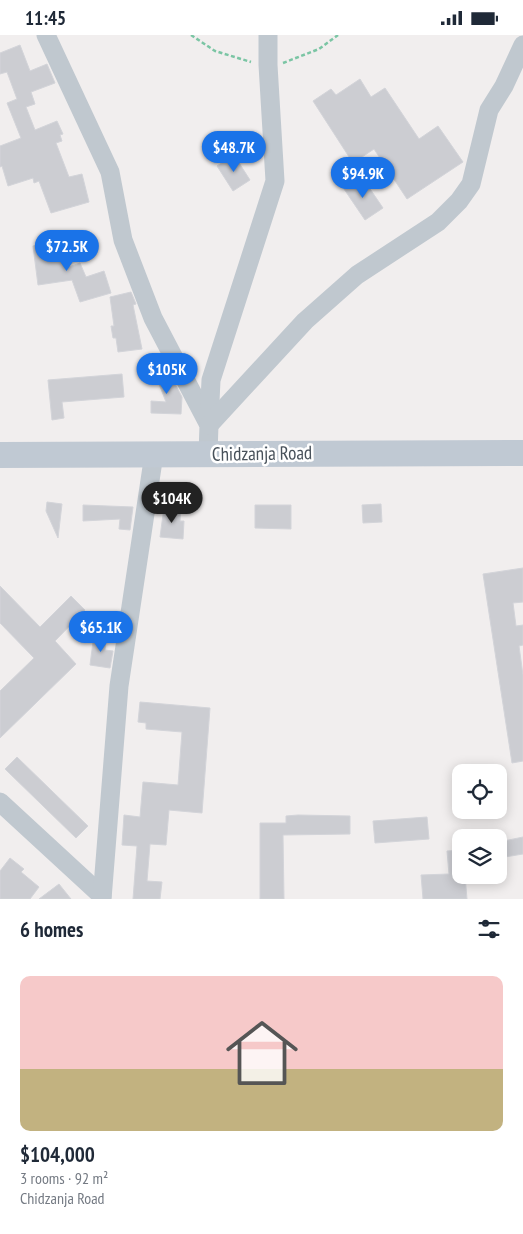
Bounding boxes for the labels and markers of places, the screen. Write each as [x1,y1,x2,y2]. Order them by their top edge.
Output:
pin: $48.7K [193,131,275,173]
pin: $94.9K [322,156,404,199]
pin: $72.5K [26,229,108,272]
pin: $105K [132,353,202,395]
pin: $104K [137,481,207,524]
pin: $65.1K [60,611,142,653]

